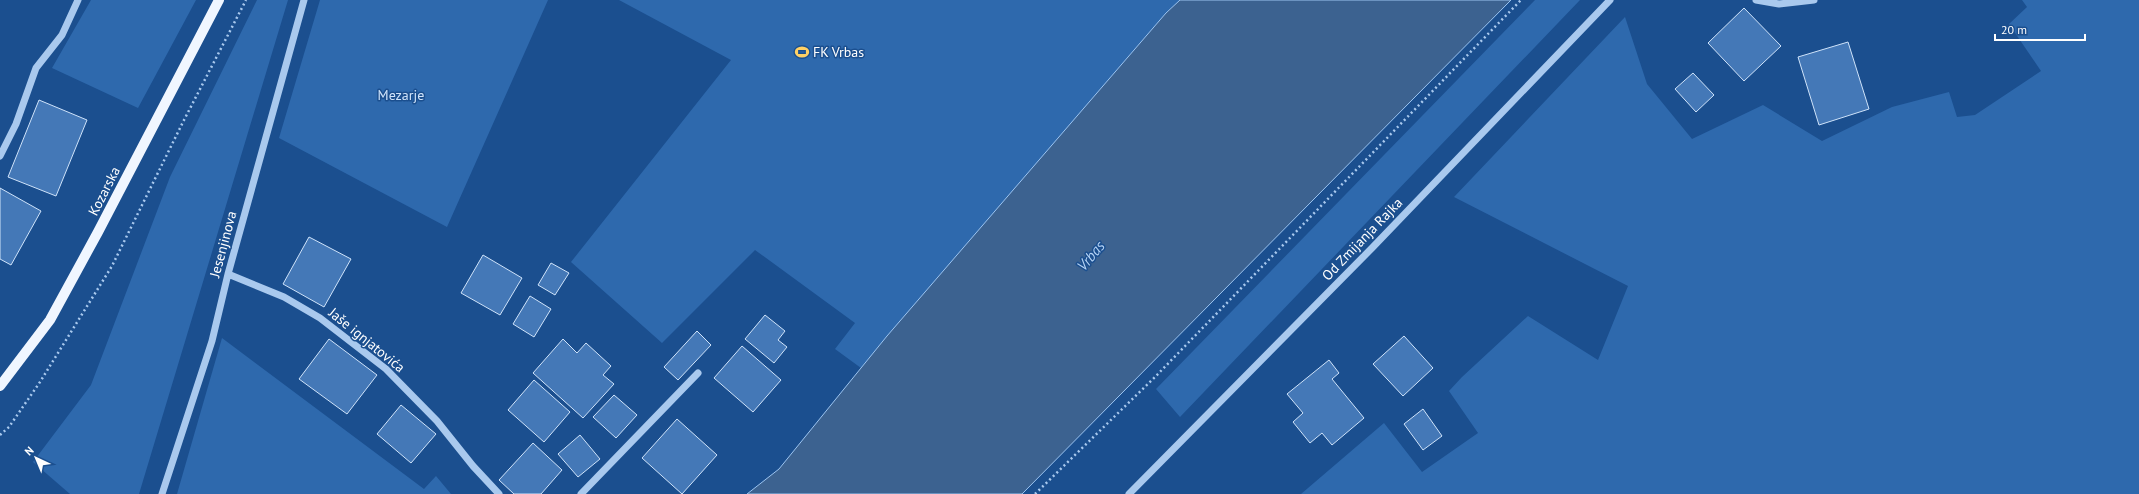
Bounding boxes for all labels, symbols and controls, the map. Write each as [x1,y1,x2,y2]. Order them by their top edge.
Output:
scale bar [1995,16,2085,42]
text: 20 m [2001,22,2027,37]
place label: FK Vrbas [813,43,864,61]
sports icon: FK Vrbas [794,44,810,60]
park label: Mezarje [378,86,424,104]
street label: Kozarska [84,163,124,219]
street label: Od Zmijanja Rajka [1318,194,1406,284]
street label: Jesenjinova [205,209,241,280]
water label: Vrbas [1073,237,1109,275]
street label: Jaše ignjatovića [324,303,409,376]
north arrow [16,438,56,478]
text: N [22,443,37,458]

